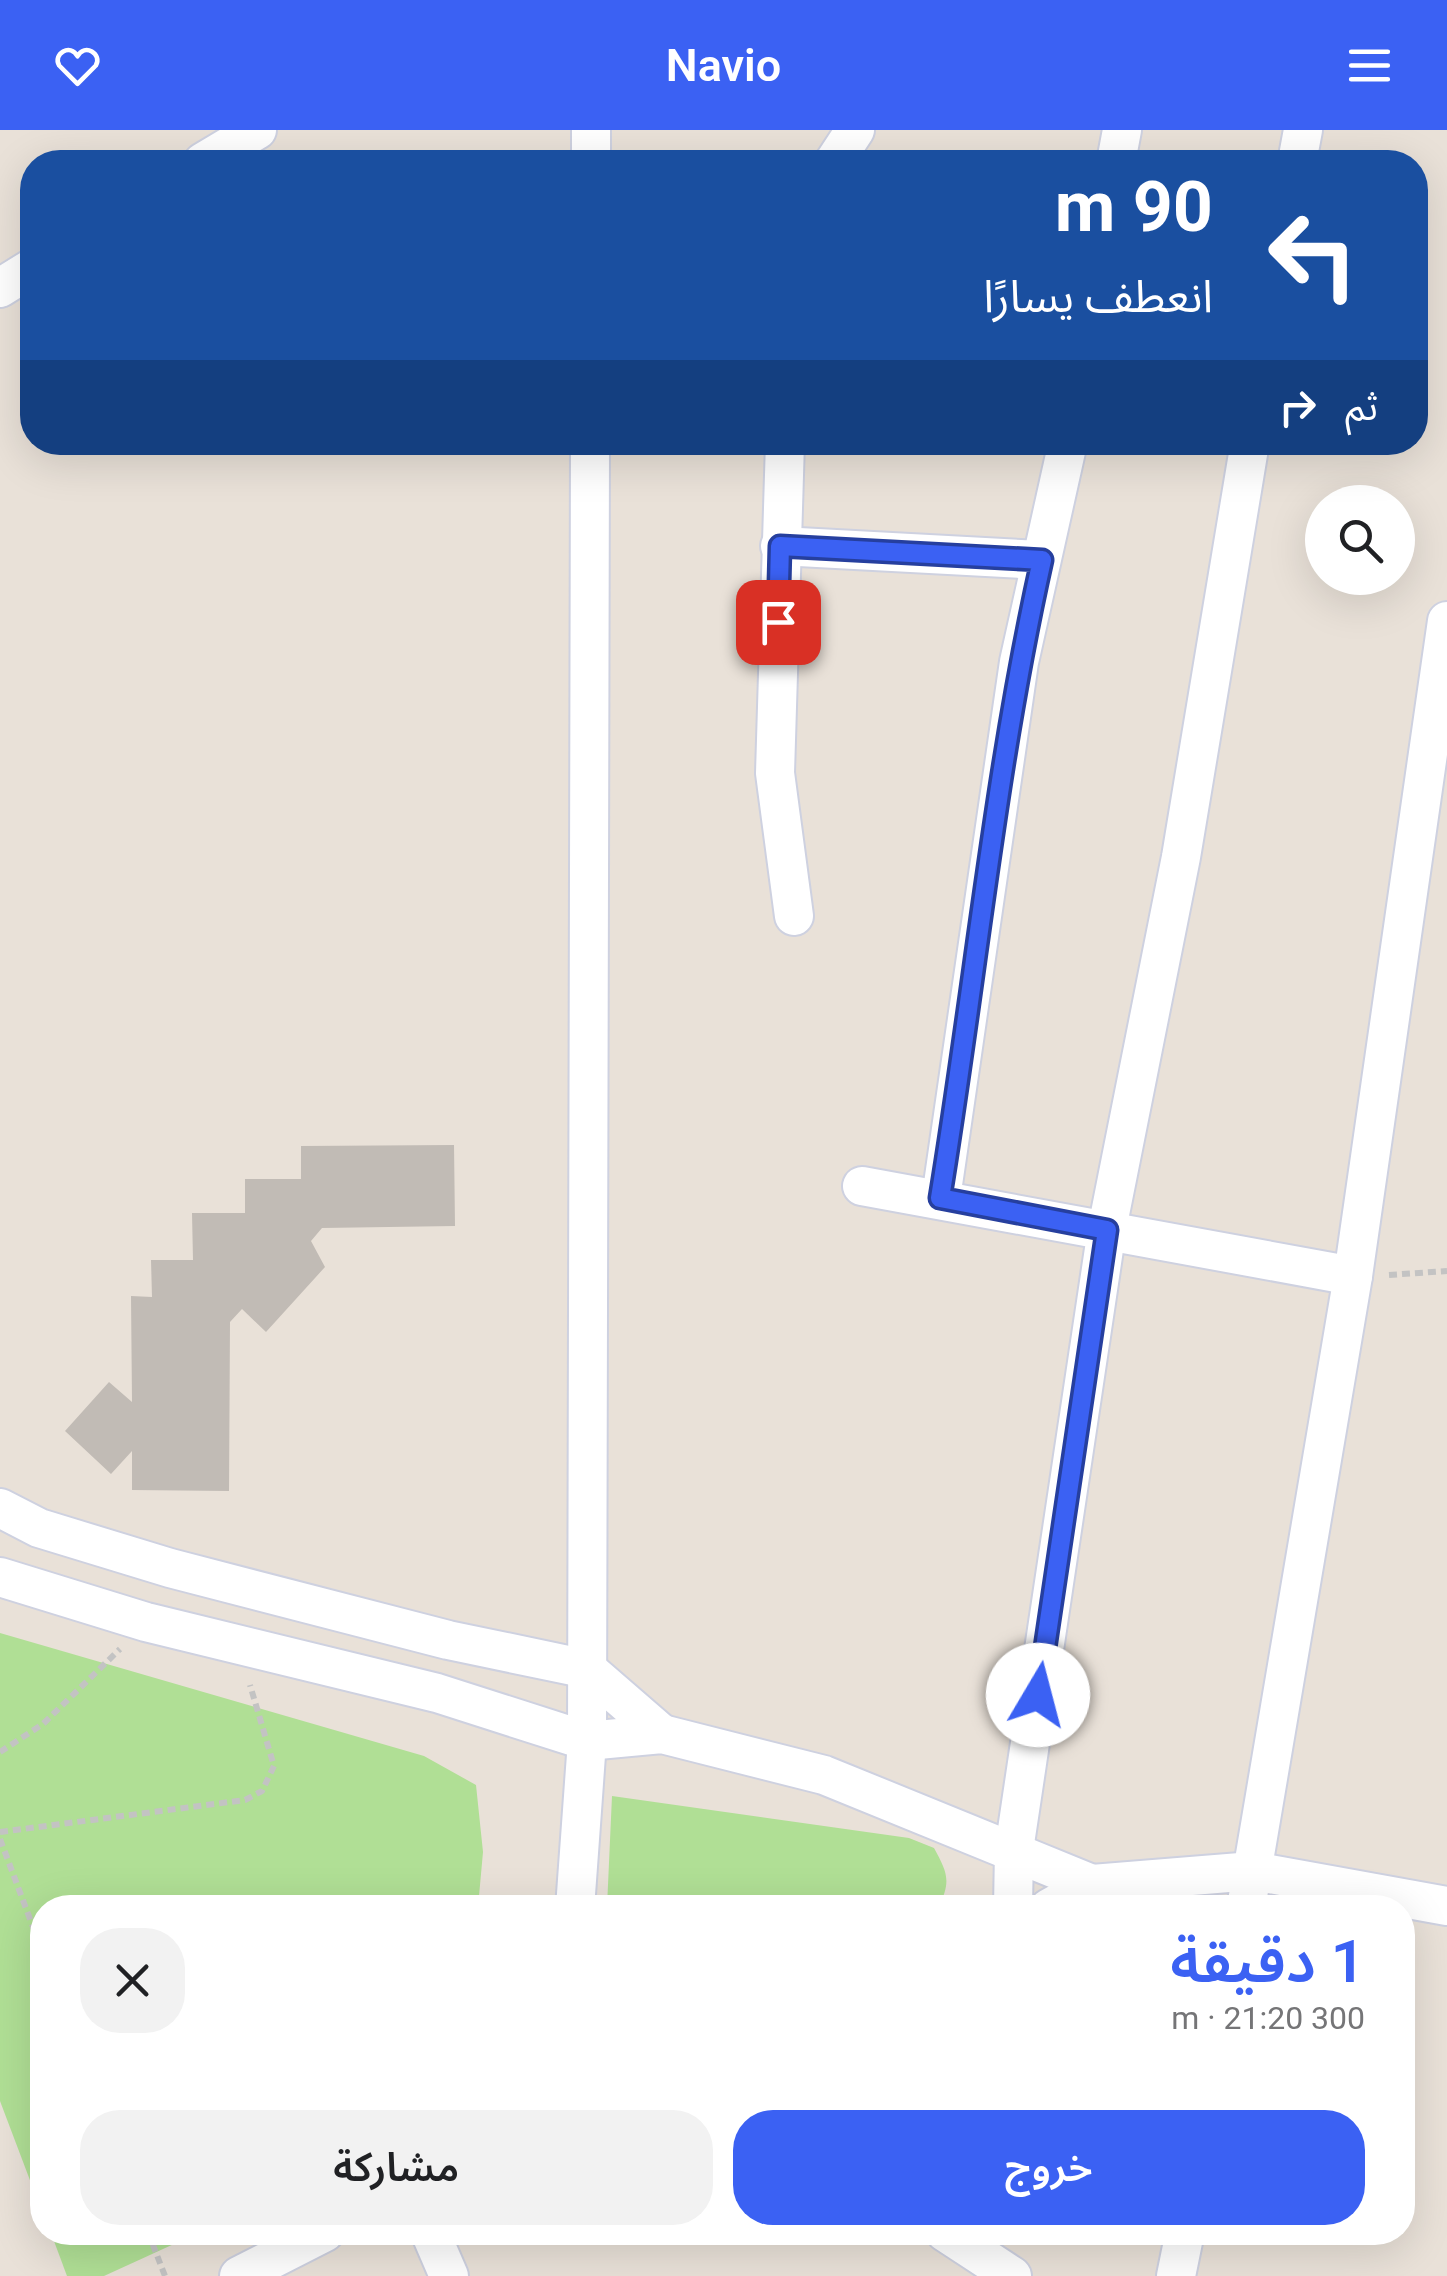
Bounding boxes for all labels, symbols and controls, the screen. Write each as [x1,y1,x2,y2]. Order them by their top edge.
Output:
icon: heart [50,38,105,93]
icon: menu [1342,38,1397,93]
text: Navio [666,39,781,92]
text: 90 m [1055,166,1213,248]
icon: left [1248,190,1378,320]
text: انعطف يسارًا [983,270,1213,323]
icon: right [1270,380,1325,435]
text: ثم [1345,385,1378,429]
map controls [1305,485,1415,595]
button: search [1305,485,1415,595]
pin [736,580,821,665]
icon: arrive [751,595,806,650]
position arrow [986,1643,1090,1747]
text: 1 دقيقة [1170,1926,1365,1997]
button: close [80,1928,185,2033]
text: 300 m · 21:20 [1171,1999,1365,2037]
button: مشاركة [80,2110,713,2225]
button: خروج [733,2110,1365,2225]

